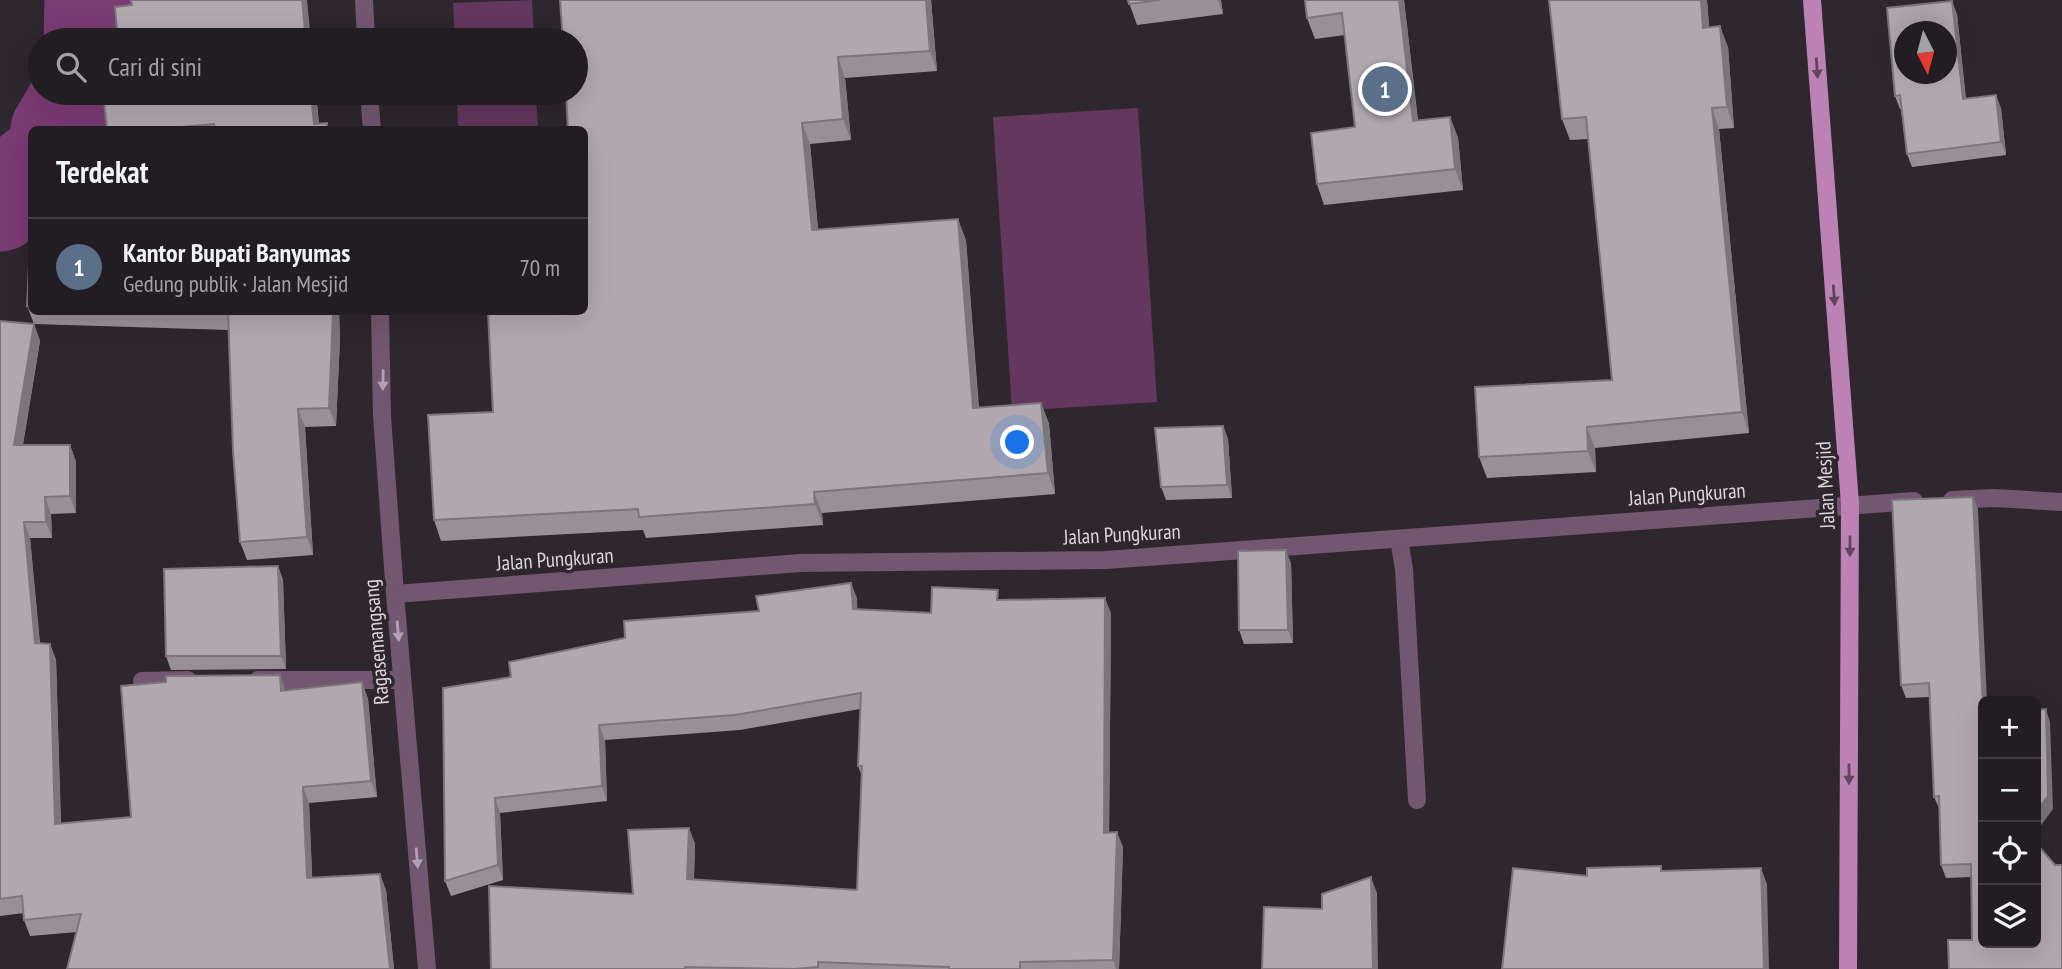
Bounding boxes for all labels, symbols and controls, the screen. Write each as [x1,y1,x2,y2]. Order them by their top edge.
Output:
north arrow [1894,21,1957,84]
search box [28,28,588,105]
icon: search [52,48,90,86]
text: Cari di sini [108,50,202,83]
one-way arrow [1812,57,1823,79]
pin: 1 [1362,63,1408,115]
text: Terdekat [56,152,148,191]
text: Kantor Bupati Banyumas [123,236,350,269]
text: 1 [74,253,85,282]
text: 70 m [519,253,560,282]
text: Gedung publik · Jalan Mesjid [123,269,348,298]
one-way arrow [1829,284,1840,306]
one-way arrow [377,369,389,391]
your location [1000,425,1034,459]
street label: Jalan Mesjid [1809,440,1841,531]
street label: Jalan Pungkuran [1627,476,1746,512]
street label: Jalan Pungkuran [1062,517,1181,551]
one-way arrow [1844,536,1856,558]
street label: Jalan Pungkuran [495,541,614,577]
street label: Ragasemangsang [357,578,395,706]
one-way arrow [393,620,404,642]
map controls [1978,696,2041,948]
button: + [1978,696,2041,759]
button: − [1978,759,2041,822]
one-way arrow [1843,763,1855,785]
button: locate [1978,822,2041,885]
one-way arrow [412,847,423,869]
button: layers [1978,885,2041,948]

